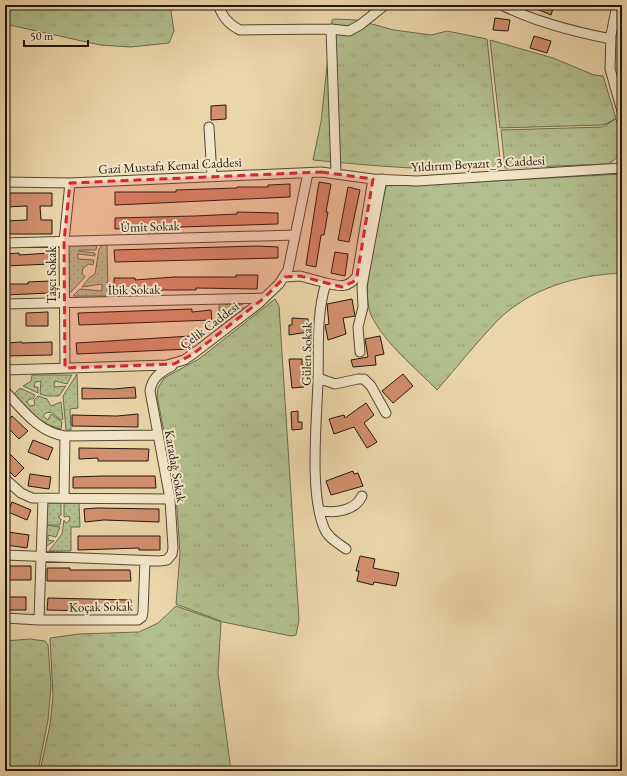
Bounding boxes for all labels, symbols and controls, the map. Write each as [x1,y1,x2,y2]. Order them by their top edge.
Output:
scale bar [24,22,88,48]
text: 50 m [30,28,54,44]
street label: Yıldırım Beyazıt_3 Caddesi [411,152,545,175]
street label: Gazi Mustafa Kemal Caddesi [98,153,242,178]
street label: Ümit Sokak [120,217,181,236]
street label: Taşcı Sokak [43,245,60,304]
street label: İbik Sokak [108,281,161,298]
street label: Çelik Caddesi [176,298,242,353]
street label: Gülen Sokak [297,321,316,386]
street label: Karadağ Sokak [161,429,190,505]
street label: Koçak Sokak [69,597,134,616]

